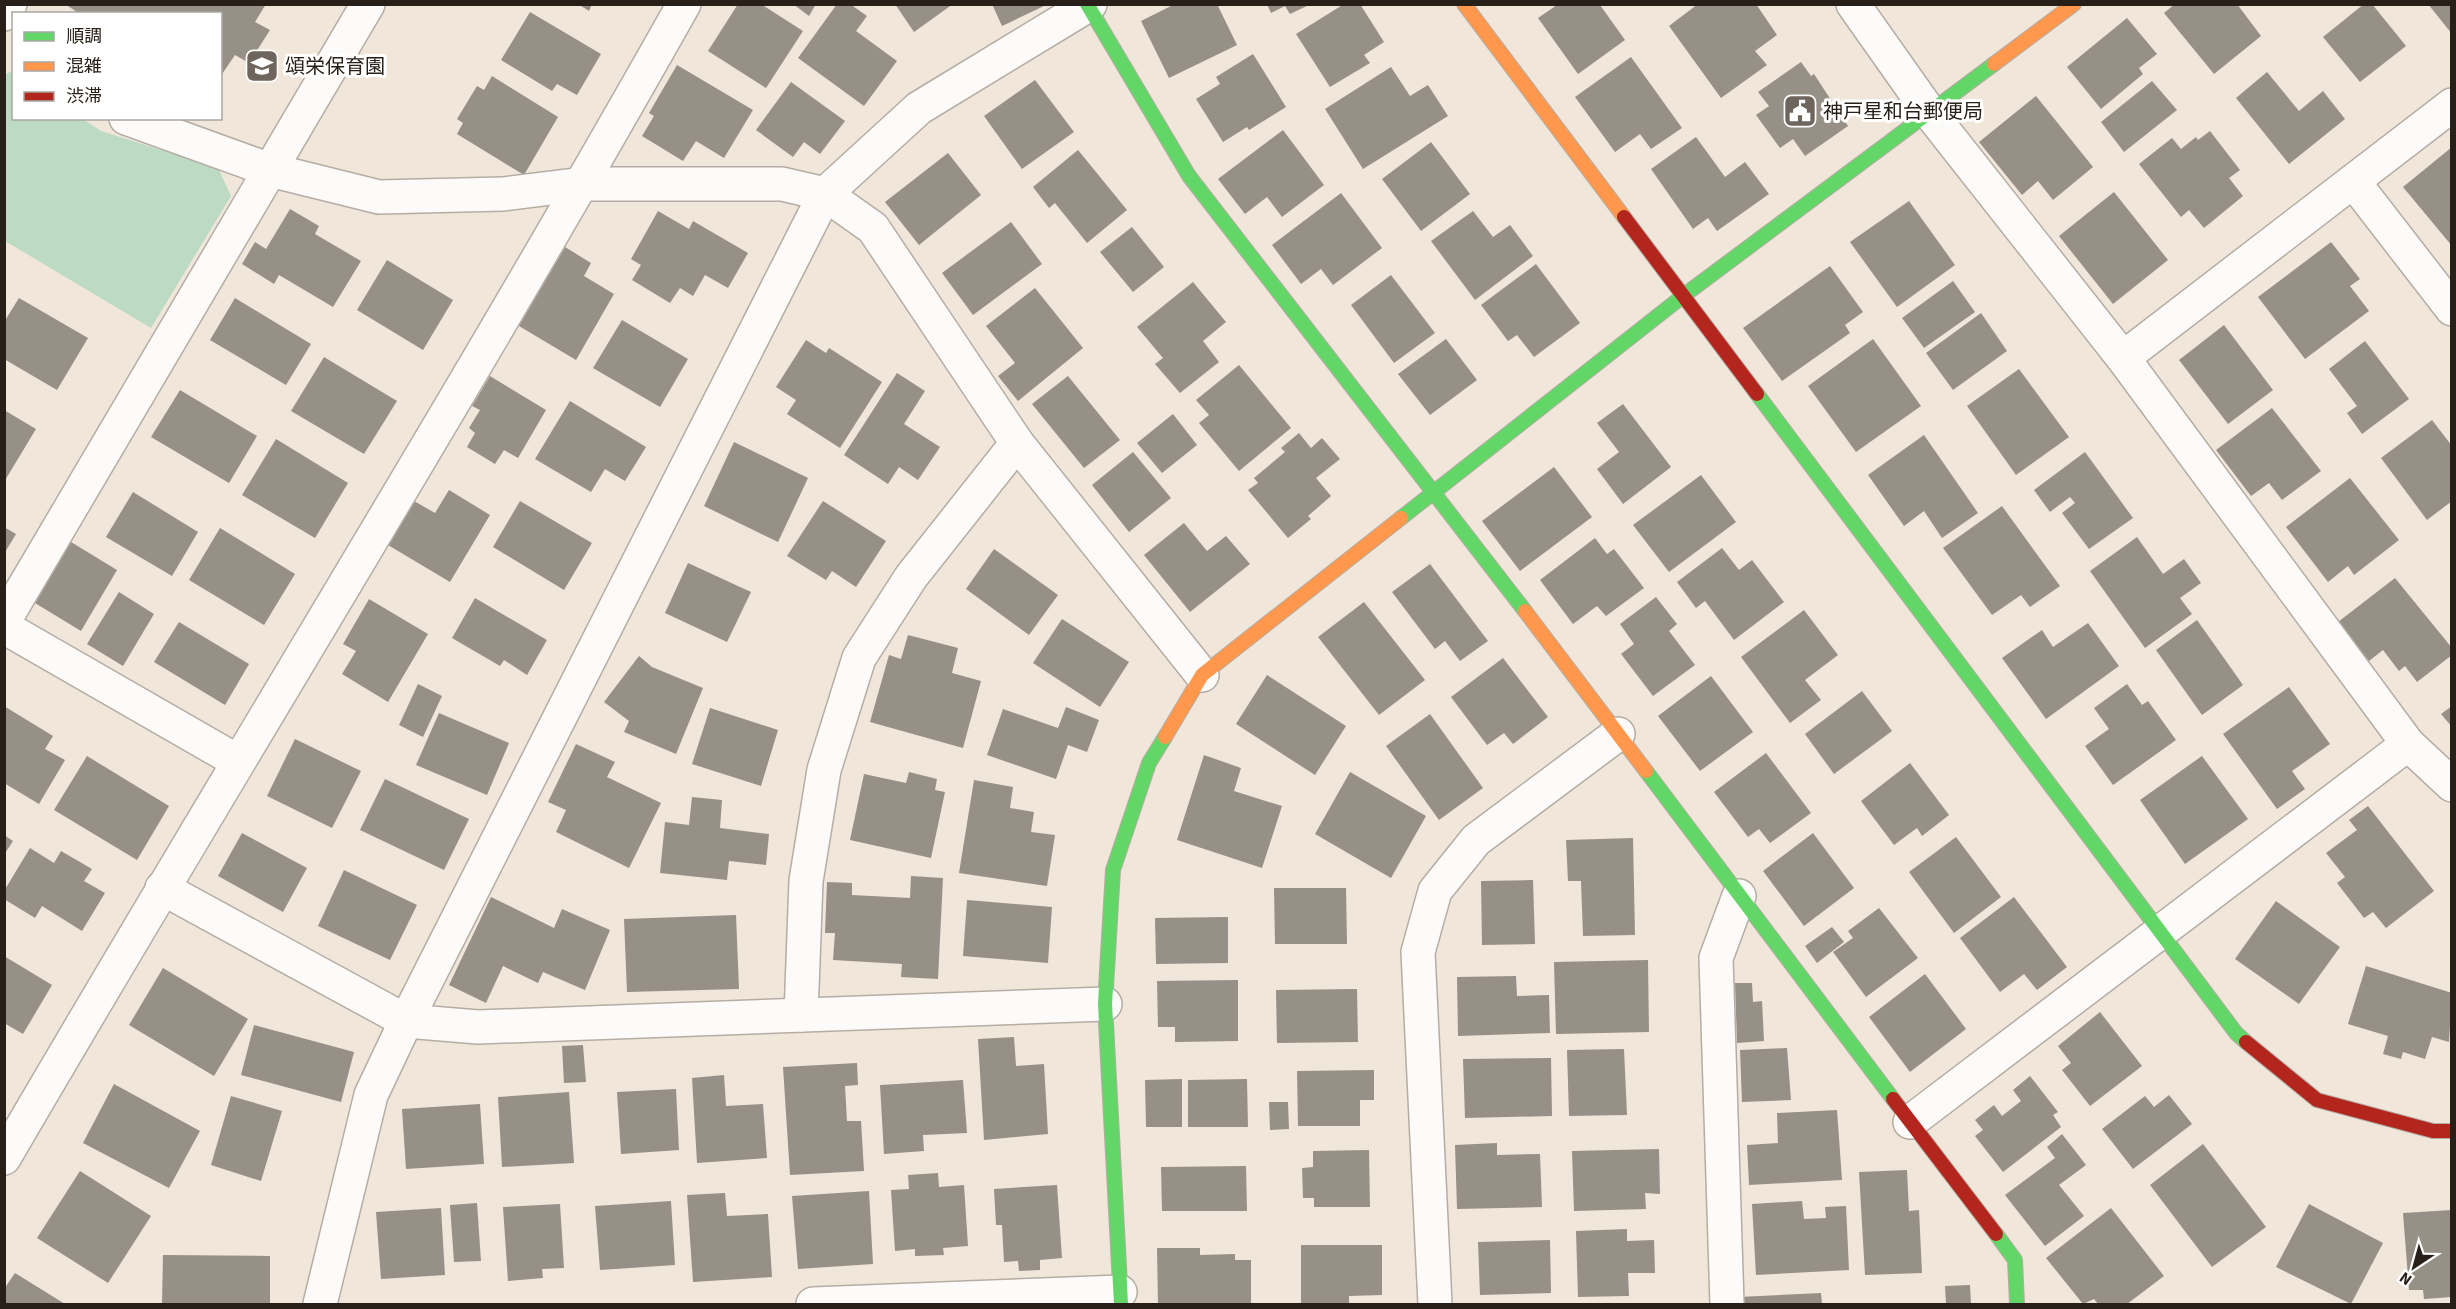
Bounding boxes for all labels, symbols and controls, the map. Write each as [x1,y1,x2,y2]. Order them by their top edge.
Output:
legend [12,12,222,120]
text: 順調 [66,24,102,49]
school or university icon: 頌栄保育園 [244,48,280,84]
place label: 頌栄保育園 [285,53,385,81]
text: 混雑 [66,54,102,79]
text: 渋滞 [66,84,102,109]
public building icon: 神戸星和台郵便局 [1782,93,1818,129]
place label: 神戸星和台郵便局 [1823,98,1983,126]
north arrow [2384,1237,2444,1297]
text: N [2395,1266,2417,1290]

